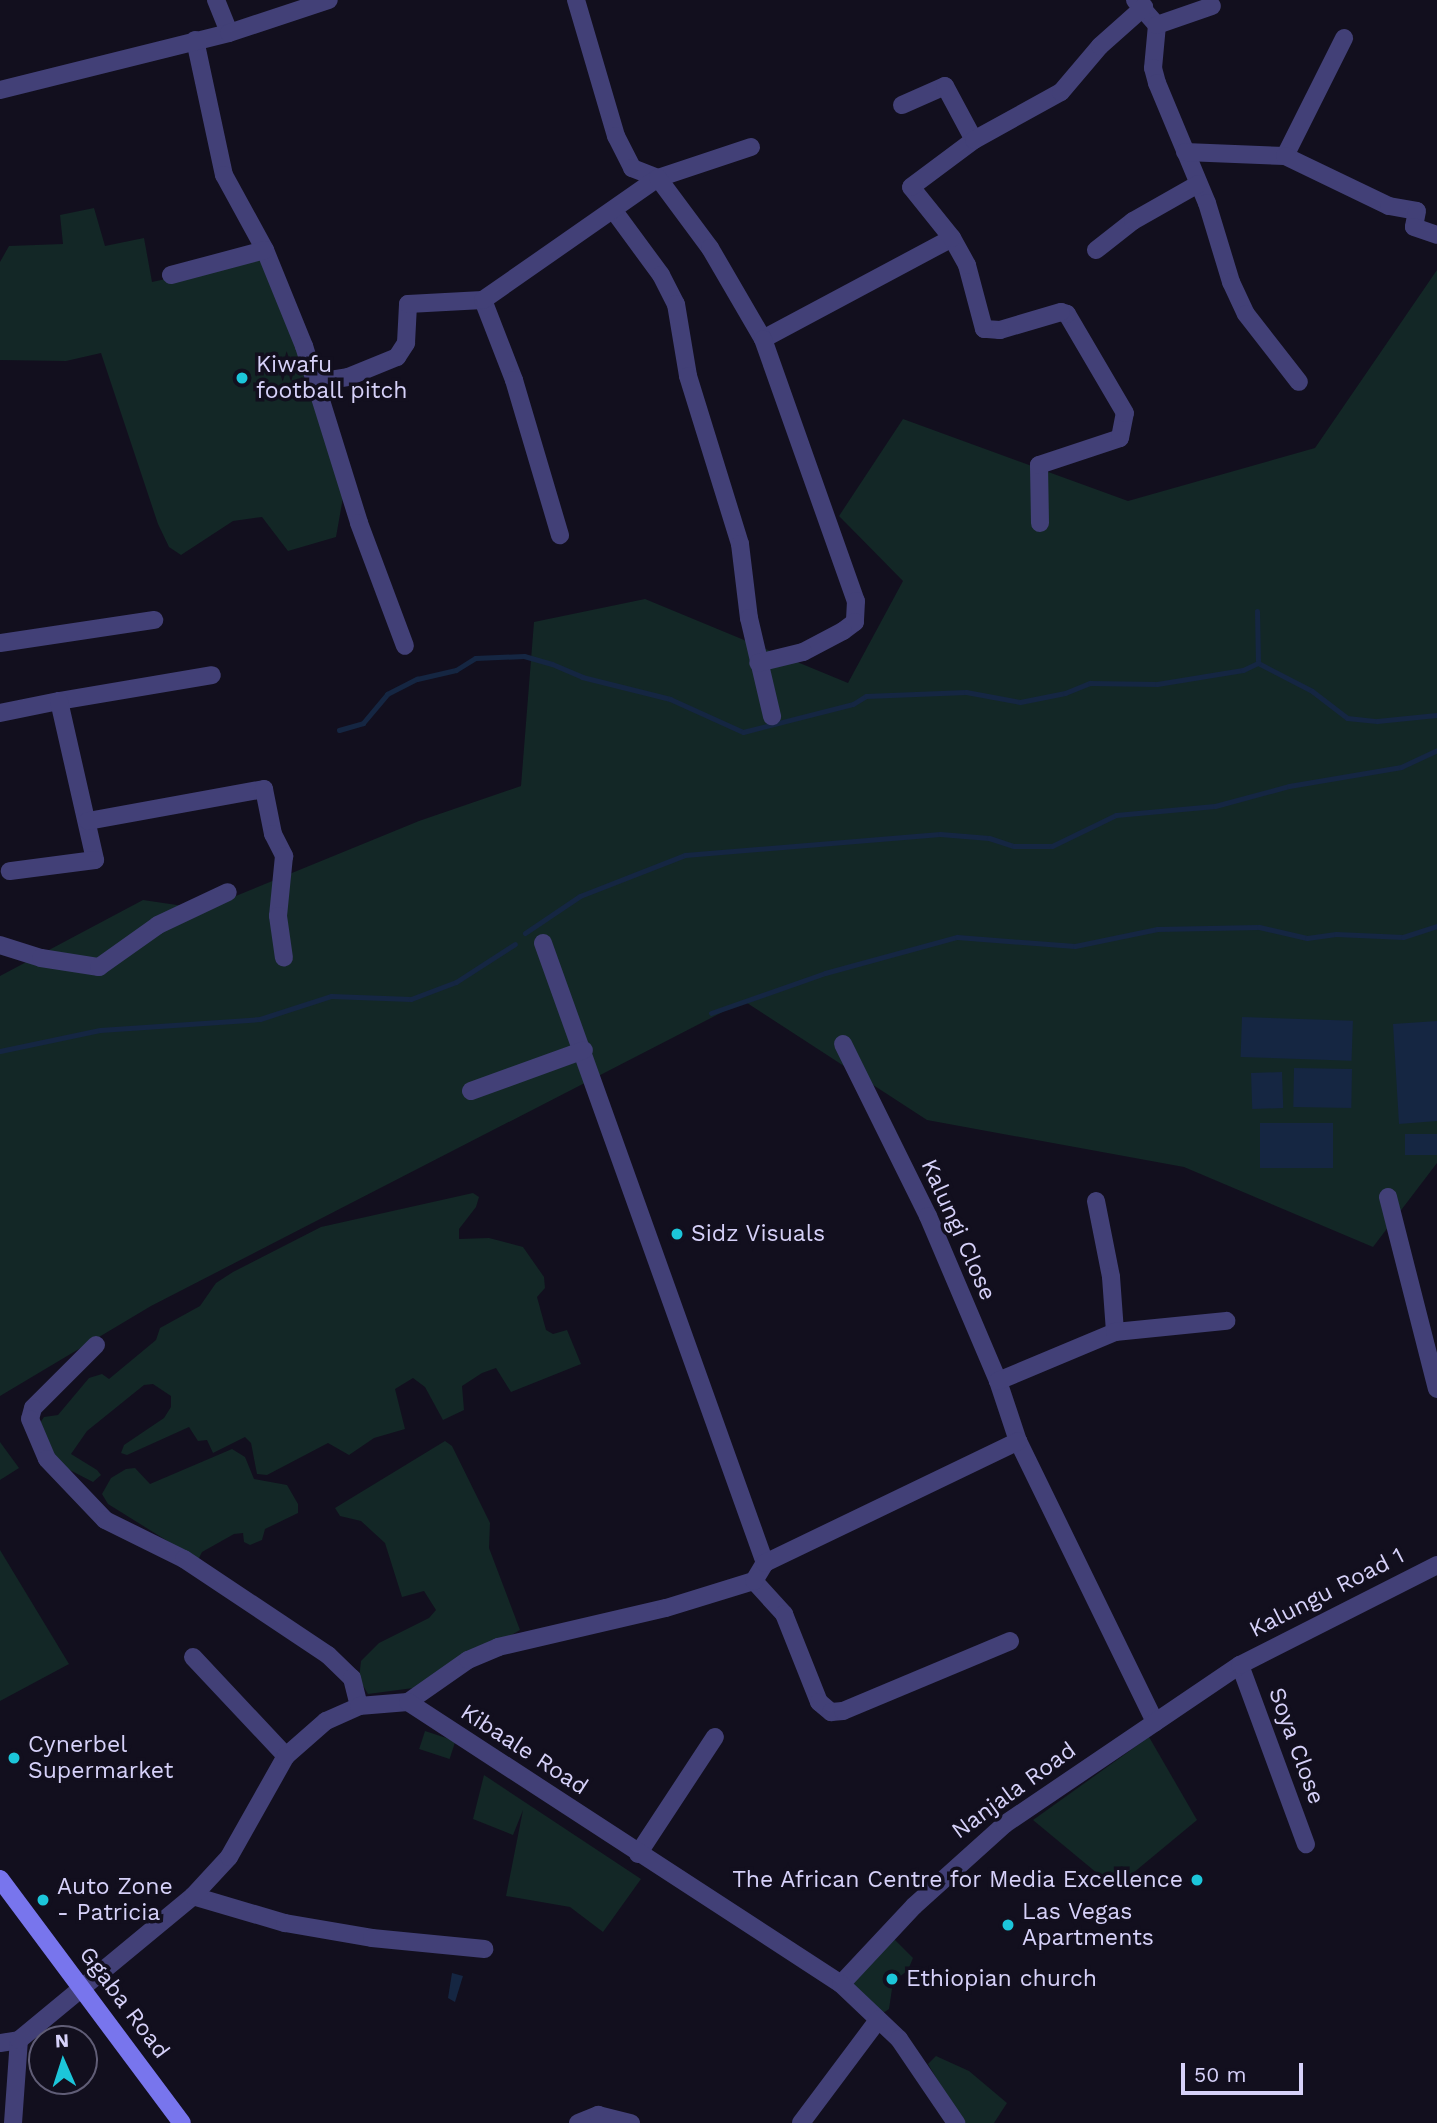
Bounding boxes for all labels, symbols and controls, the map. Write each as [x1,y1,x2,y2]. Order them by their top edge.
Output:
place label: Kiwafu football pitch [256,351,408,405]
marker: Kiwafu football pitch [234,370,250,386]
street label: Kalungi Close [915,1155,1001,1305]
place label: Sidz Visuals [691,1220,826,1248]
marker: Sidz Visuals [669,1226,685,1242]
street label: Kalungu Road 1 [1245,1542,1409,1644]
street label: Soya Close [1262,1684,1330,1808]
street label: Kibaale Road [455,1699,593,1801]
place label: Cynerbel Supermarket [28,1731,173,1785]
street label: Nanjala Road [946,1737,1082,1845]
marker: Cynerbel Supermarket [6,1750,22,1766]
place label: The African Centre for Media Excellence [730,1866,1183,1894]
marker: The African Centre for Media Excellence [1189,1872,1205,1888]
place label: Auto Zone - Patricia [57,1873,173,1927]
marker: Auto Zone - Patricia [35,1892,51,1908]
place label: Las Vegas Apartments [1022,1898,1154,1952]
marker: Las Vegas Apartments [1000,1917,1016,1933]
street label: Ggaba Road [73,1941,175,2065]
place label: Ethiopian church [906,1965,1097,1993]
marker: Ethiopian church [884,1971,900,1987]
north arrow [28,2025,98,2095]
text: N [54,2029,70,2052]
scale bar [1185,2050,1308,2094]
text: 50 m [1194,2062,1246,2087]

